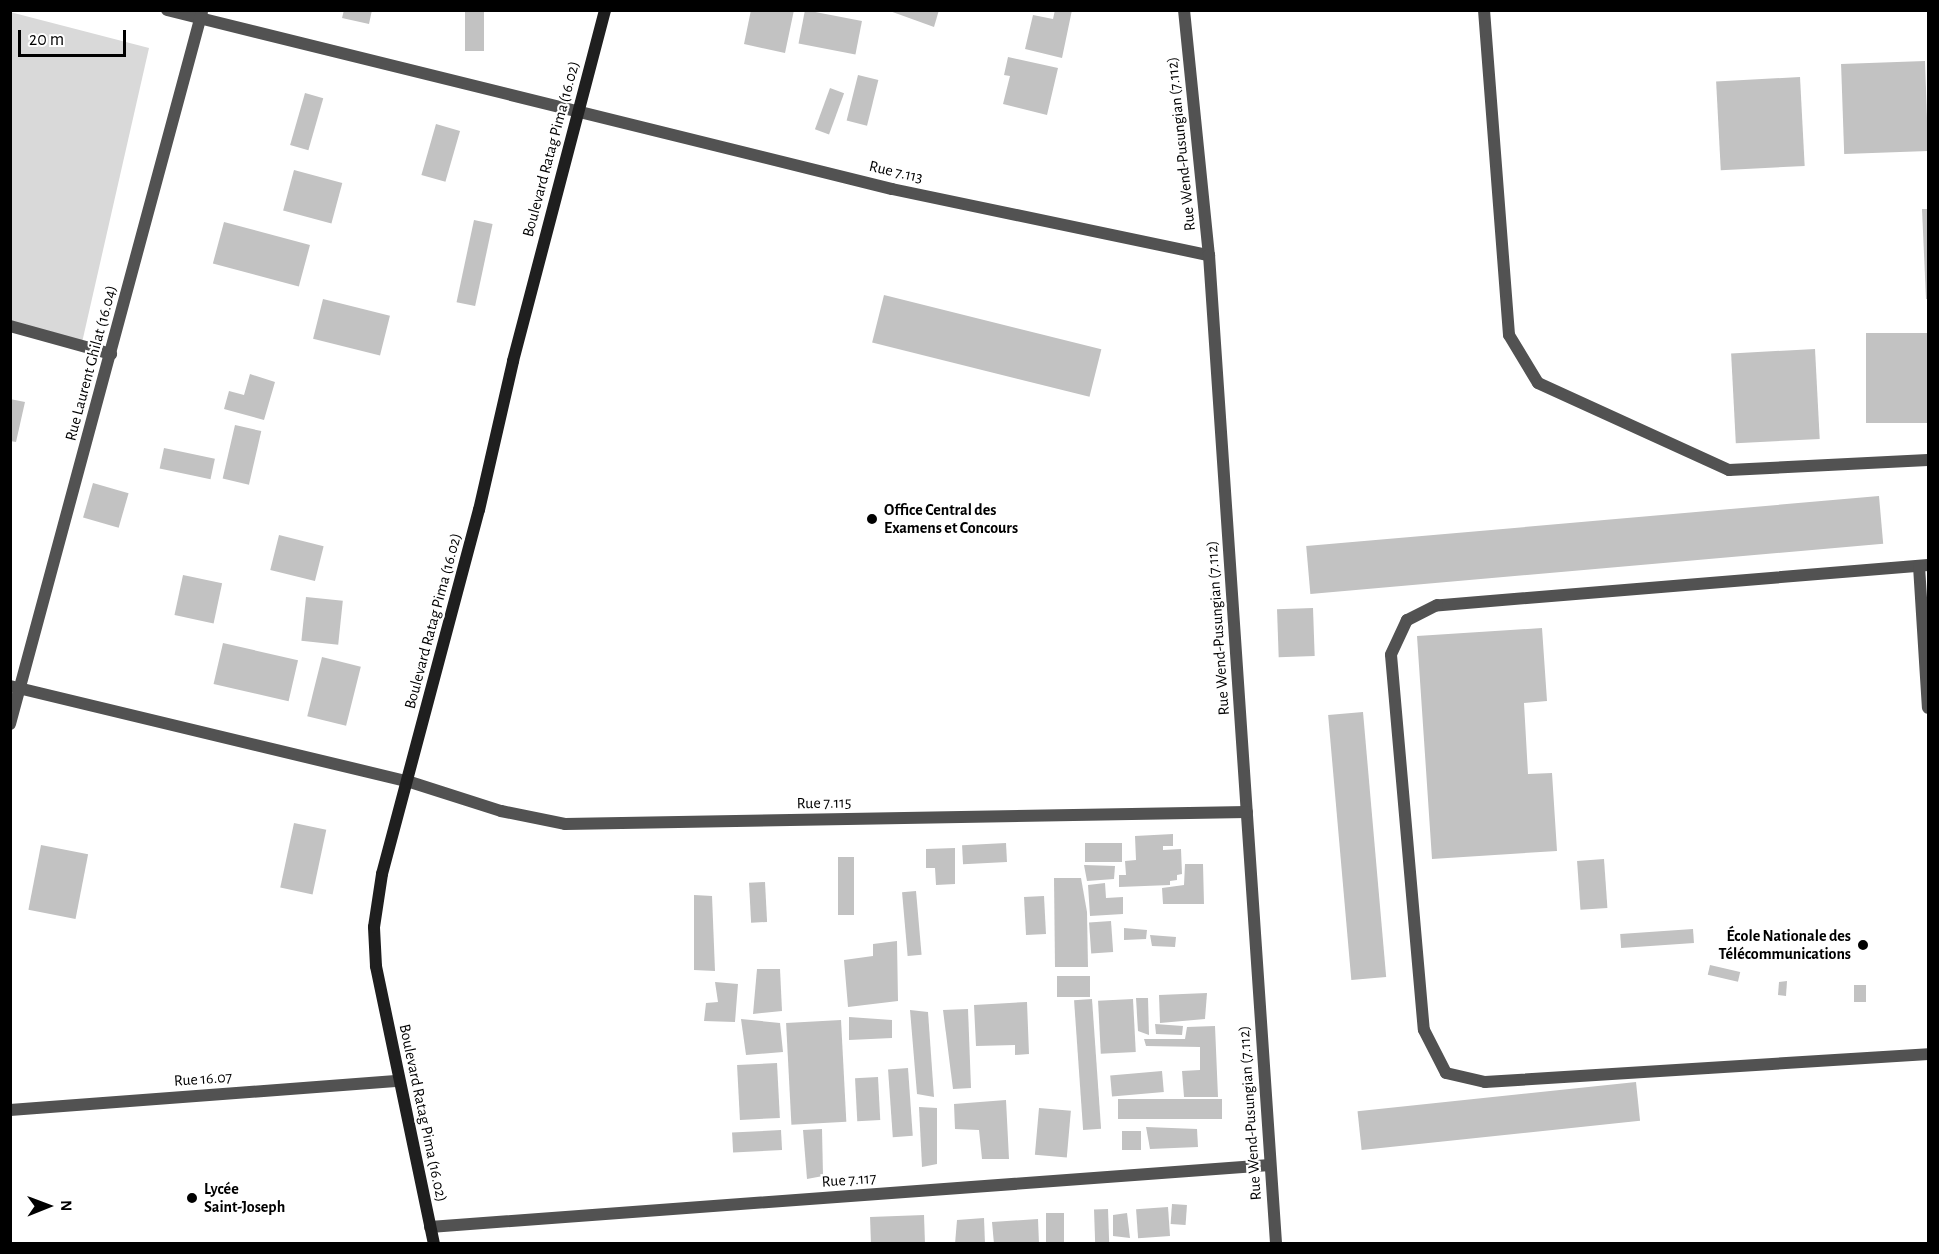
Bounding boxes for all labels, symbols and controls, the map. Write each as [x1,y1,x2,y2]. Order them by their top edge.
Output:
scale bar [21,18,129,56]
text: 20 m [29,31,64,49]
street label: Rue Wend-Pusungian (7.112) [1162,56,1200,232]
street label: Boulevard Ratag Pima (16.02) [518,59,584,239]
street label: Rue 7.113 [867,156,925,188]
street label: Rue Laurent Ghilat (16.04) [61,283,121,443]
place label: Office Central des Examens et Concours [884,500,1018,538]
marker: Office Central des Examens et Concours [865,512,879,526]
street label: Boulevard Ratag Pima (16.02) [400,531,466,711]
street label: Rue Wend-Pusungian (7.112) [1202,540,1234,716]
street label: Rue 7.115 [796,793,852,813]
place label: École Nationale des Télécommunications [1718,926,1851,964]
marker: École Nationale des Télécommunications [1856,938,1870,952]
street label: Boulevard Ratag Pima (16.02) [395,1022,451,1204]
street label: Rue Wend-Pusungian (7.112) [1234,1025,1266,1201]
street label: Rue 16.07 [173,1067,233,1091]
street label: Rue 7.117 [821,1169,877,1191]
north arrow [18,1176,78,1236]
place label: Lycée Saint-Joseph [204,1179,285,1217]
marker: Lycée Saint-Joseph [185,1191,199,1205]
text: N [58,1200,74,1211]

